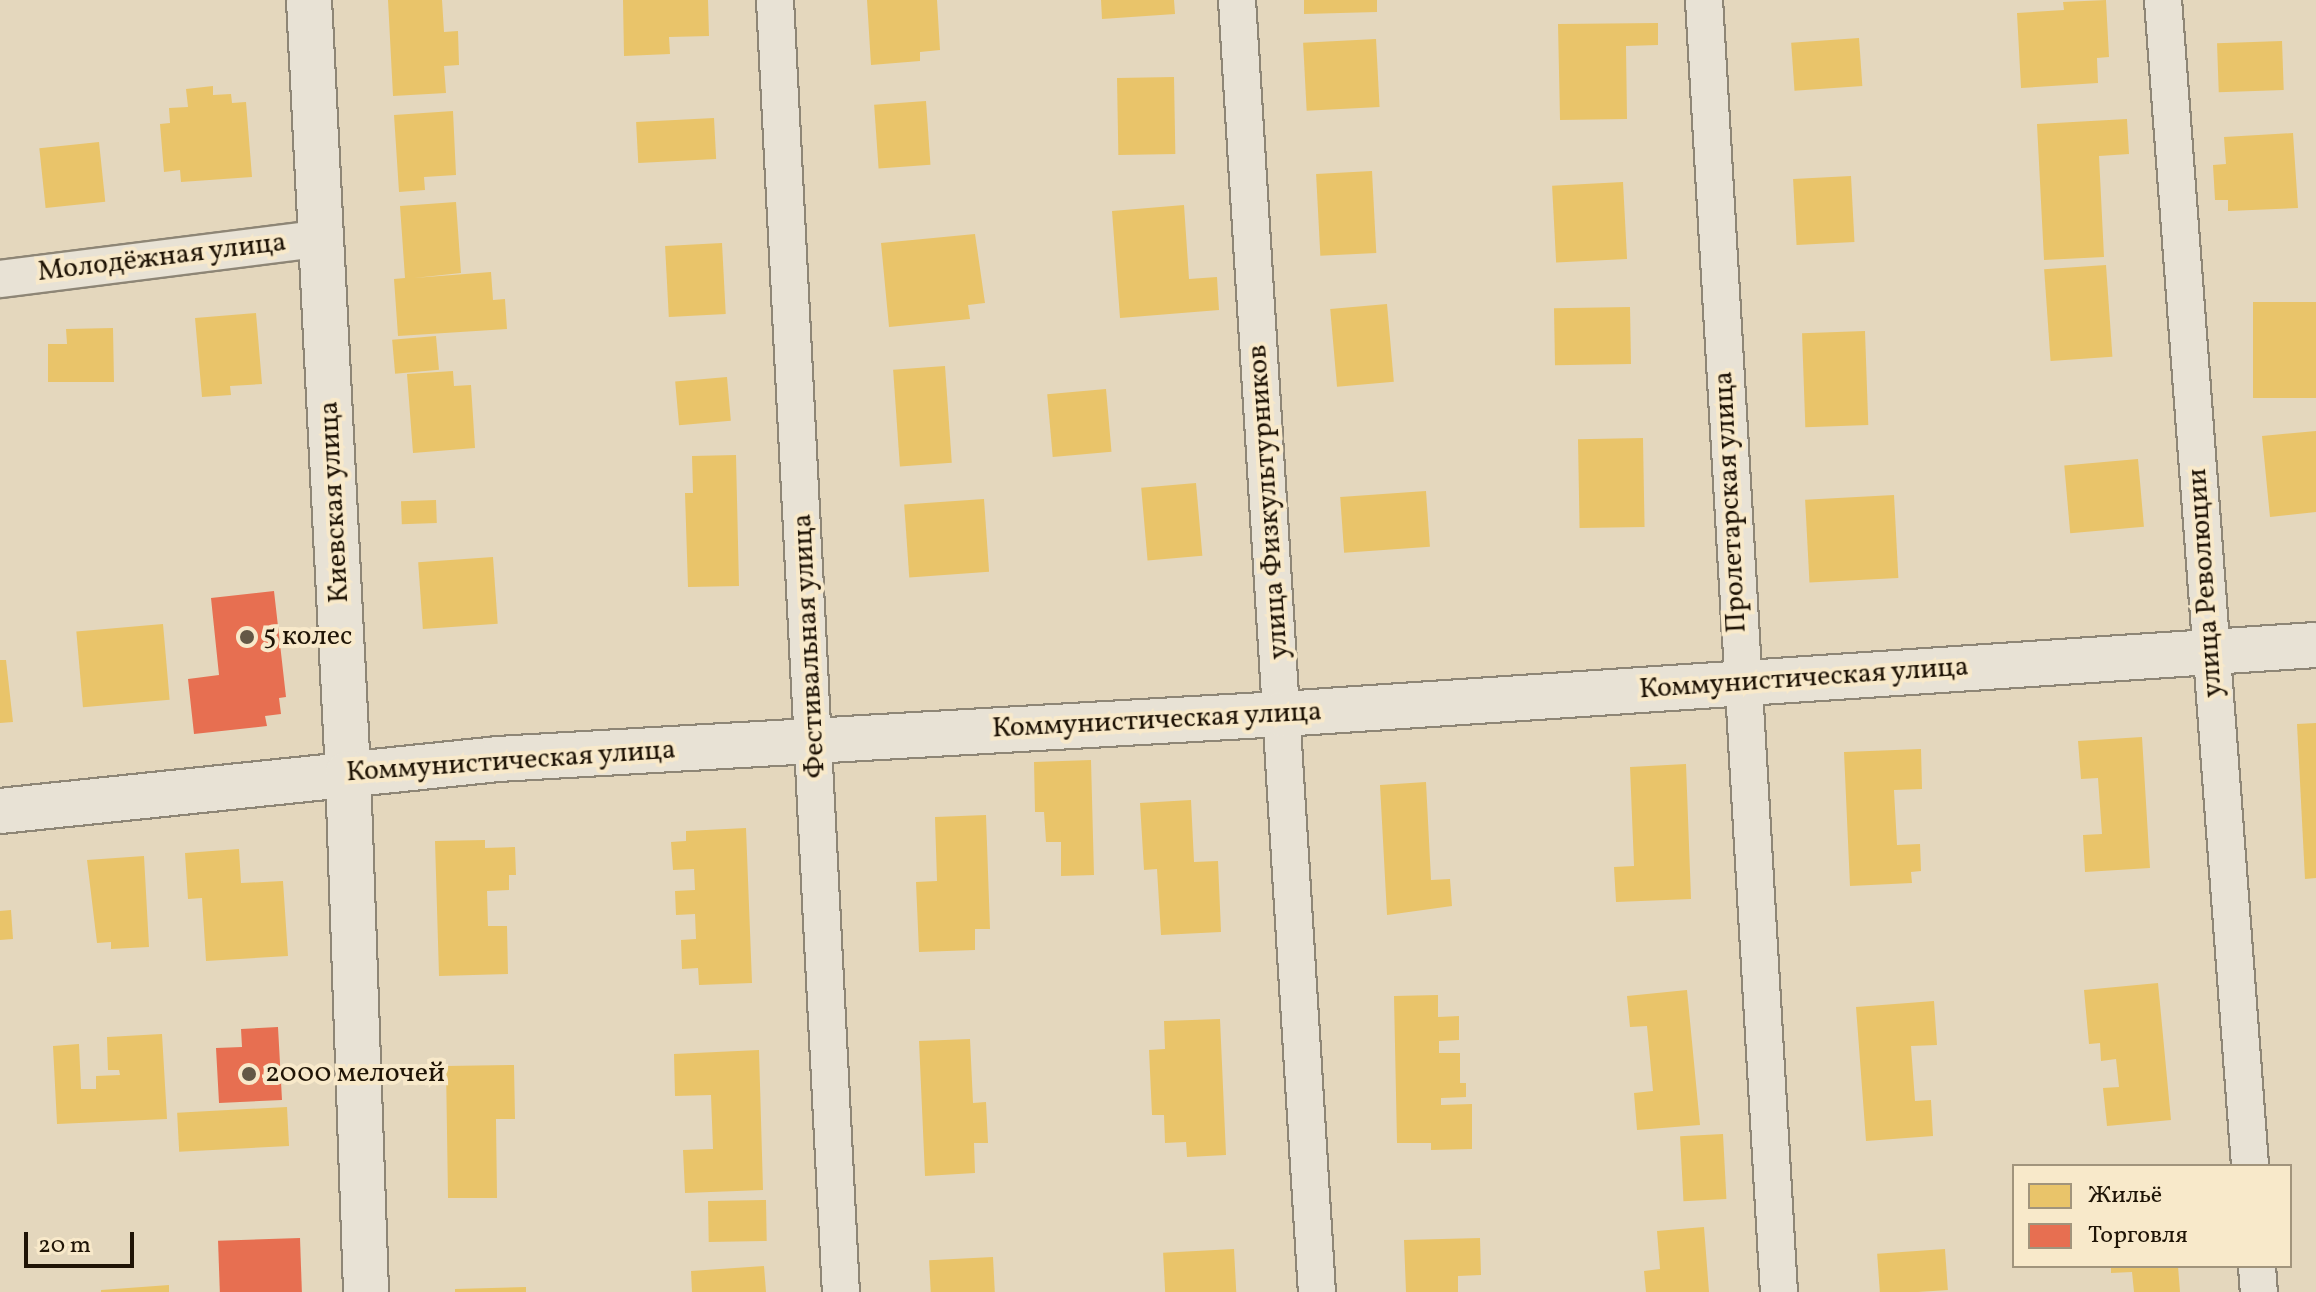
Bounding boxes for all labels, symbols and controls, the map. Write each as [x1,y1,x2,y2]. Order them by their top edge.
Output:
street label: Молодёжная улица [35,226,289,290]
street label: улица Физкультурников [1241,343,1297,661]
street label: Пролетарская улица [1707,370,1755,634]
street label: Киевская улица [313,400,357,604]
street label: улица Революции [2181,467,2231,699]
street label: Фестивальная улица [786,512,834,780]
place label: 5 колес [263,620,353,654]
marker: 5 колес [238,628,256,646]
street label: Коммунистическая улица [1638,651,1970,707]
street label: Коммунистическая улица [991,696,1323,746]
street label: Коммунистическая улица [345,734,677,790]
place label: 2000 мелочей [265,1057,445,1091]
marker: 2000 мелочей [240,1065,258,1083]
legend [2012,1164,2292,1268]
text: Жильё [2088,1179,2162,1213]
scale bar [28,1216,138,1266]
text: Торговля [2088,1219,2188,1253]
text: 20 m [38,1229,91,1263]

